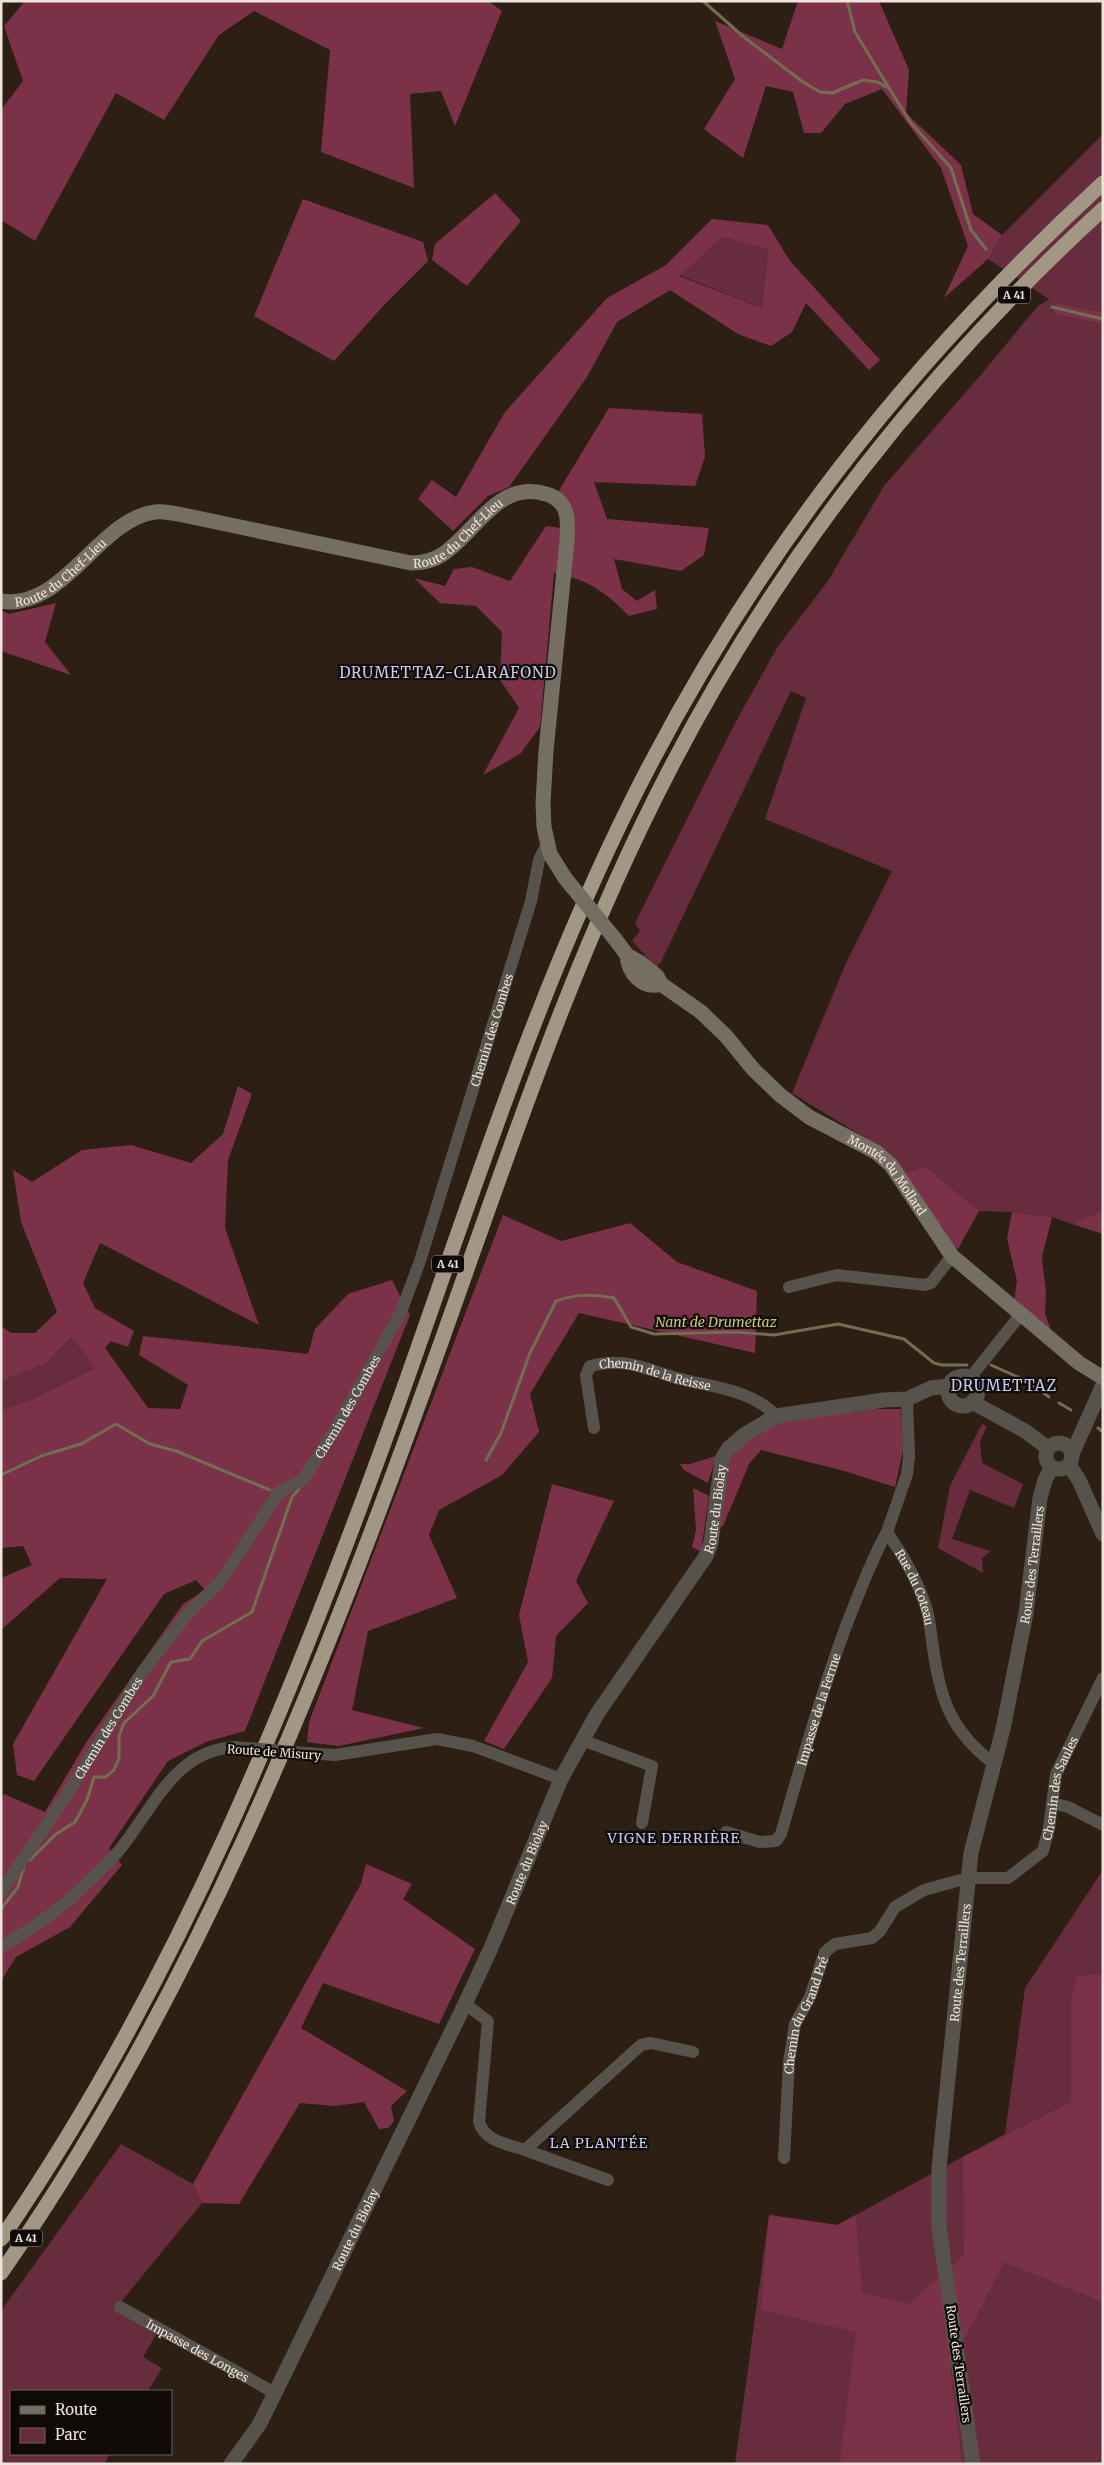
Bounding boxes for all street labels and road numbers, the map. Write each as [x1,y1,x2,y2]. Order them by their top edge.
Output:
road number: A 41 [998,286,1030,304]
street label: Route du Chef-Lieu [413,495,506,571]
street label: Route du Chef-Lieu [14,535,109,609]
street label: Chemin des Combes [467,971,516,1088]
street label: Montée du Mollard [845,1131,930,1218]
road number: A 41 [432,1256,464,1272]
street label: Chemin des Combes [311,1352,383,1461]
street label: Chemin de la Reisse [598,1355,712,1393]
street label: Route du Biolay [700,1463,729,1555]
street label: Route des Terraillers [1017,1505,1047,1625]
street label: Rue du Coteau [892,1546,937,1627]
street label: Impasse de la Ferme [794,1651,843,1768]
street label: Chemin des Combes [71,1674,145,1782]
street label: Chemin des Saules [1039,1734,1081,1842]
street label: Route de Misury [226,1741,322,1763]
street label: Route du Biolay [502,1818,550,1907]
street label: Route des Terraillers [946,1902,973,2022]
street label: Chemin du Grand Pré [781,1954,830,2074]
street label: Route du Biolay [329,2186,381,2273]
road number: A 41 [10,2230,42,2246]
street label: Route des Terraillers [943,2304,975,2424]
street label: Impasse des Longes [144,2316,252,2385]

